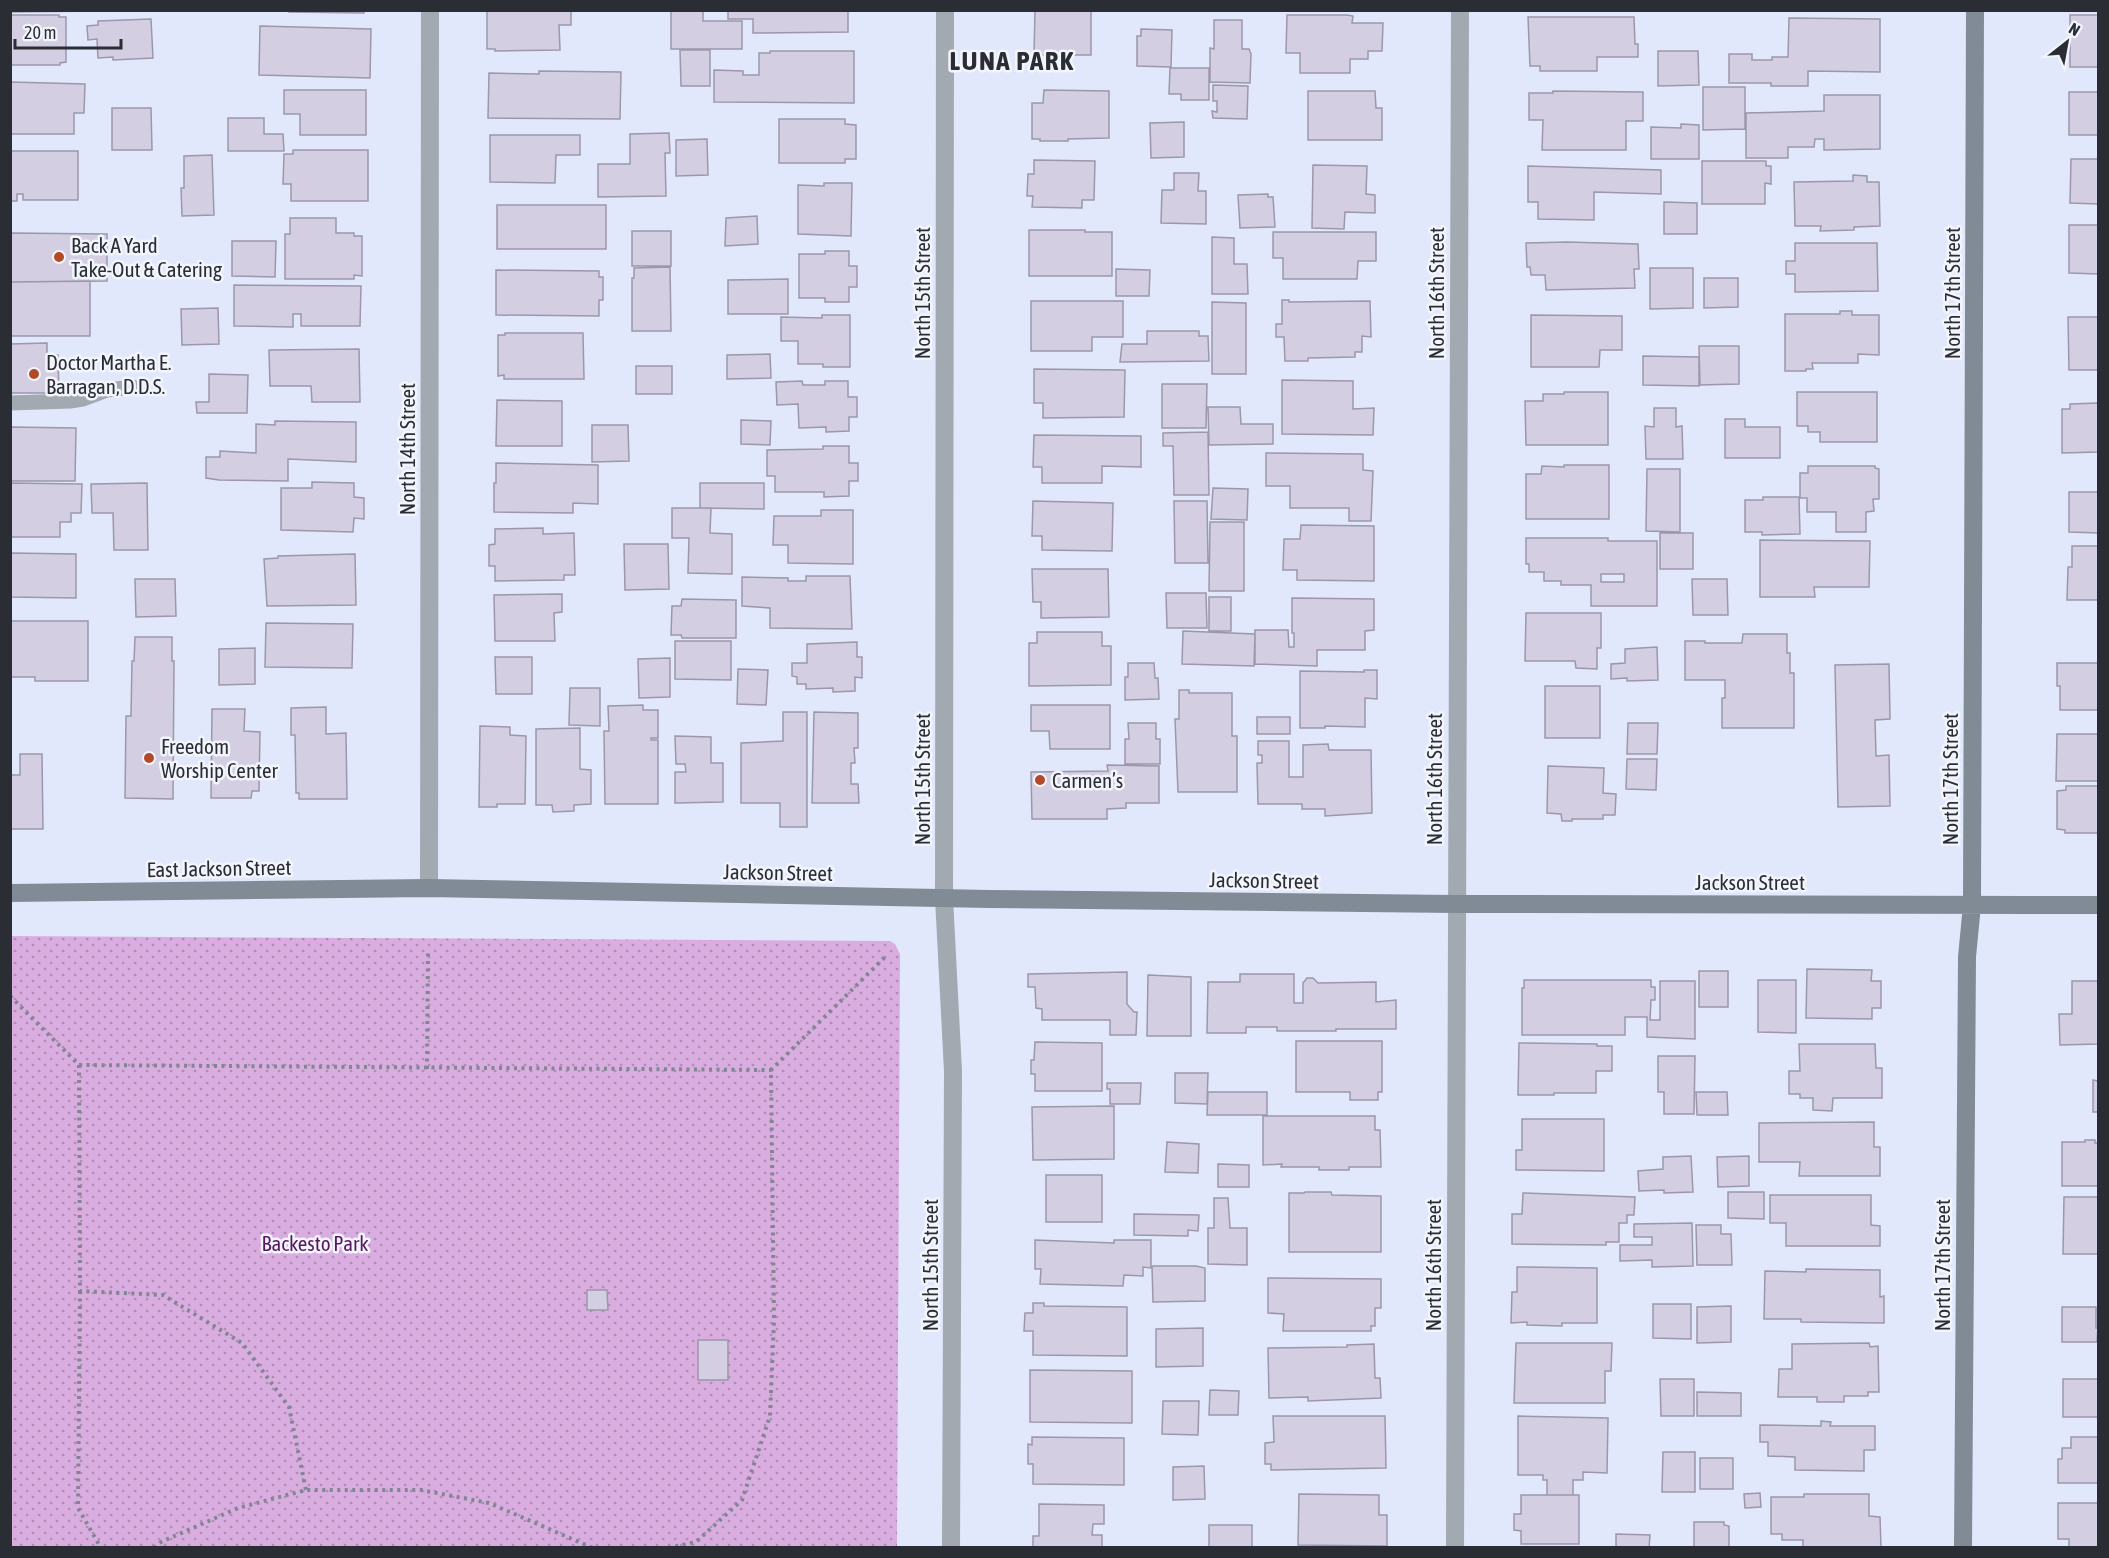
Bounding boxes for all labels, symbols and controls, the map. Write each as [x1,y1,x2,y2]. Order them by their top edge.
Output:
scale bar [15,12,122,50]
north arrow [2037,12,2097,72]
text: N [2066,19,2083,39]
text: 20 m [24,22,56,43]
district label: LUNA PARK [950,45,1074,76]
street label: North 15th Street [910,227,934,359]
street label: North 16th Street [1424,227,1448,359]
street label: North 17th Street [1940,227,1964,359]
place label: Back A Yard Take-Out & Catering [71,233,222,281]
marker: Back A Yard Take-Out & Catering [52,250,66,264]
place label: Doctor Martha E. Barragan, D.D.S. [46,350,172,398]
marker: Doctor Martha E. Barragan, D.D.S. [27,367,41,381]
street label: North 14th Street [395,383,419,515]
street label: North 15th Street [910,713,934,845]
street label: North 16th Street [1422,713,1446,845]
street label: North 17th Street [1938,713,1962,845]
place label: Freedom Worship Center [161,734,278,782]
marker: Freedom Worship Center [142,751,156,765]
place label: Carmen’s [1052,768,1123,792]
marker: Carmen’s [1033,773,1047,787]
street label: East Jackson Street [146,855,292,881]
street label: Jackson Street [723,859,833,885]
street label: Jackson Street [1209,867,1319,893]
street label: Jackson Street [1695,870,1805,894]
street label: North 15th Street [918,1199,942,1331]
street label: North 16th Street [1421,1199,1445,1331]
street label: North 17th Street [1930,1199,1954,1331]
park label: Backesto Park [262,1231,368,1255]

